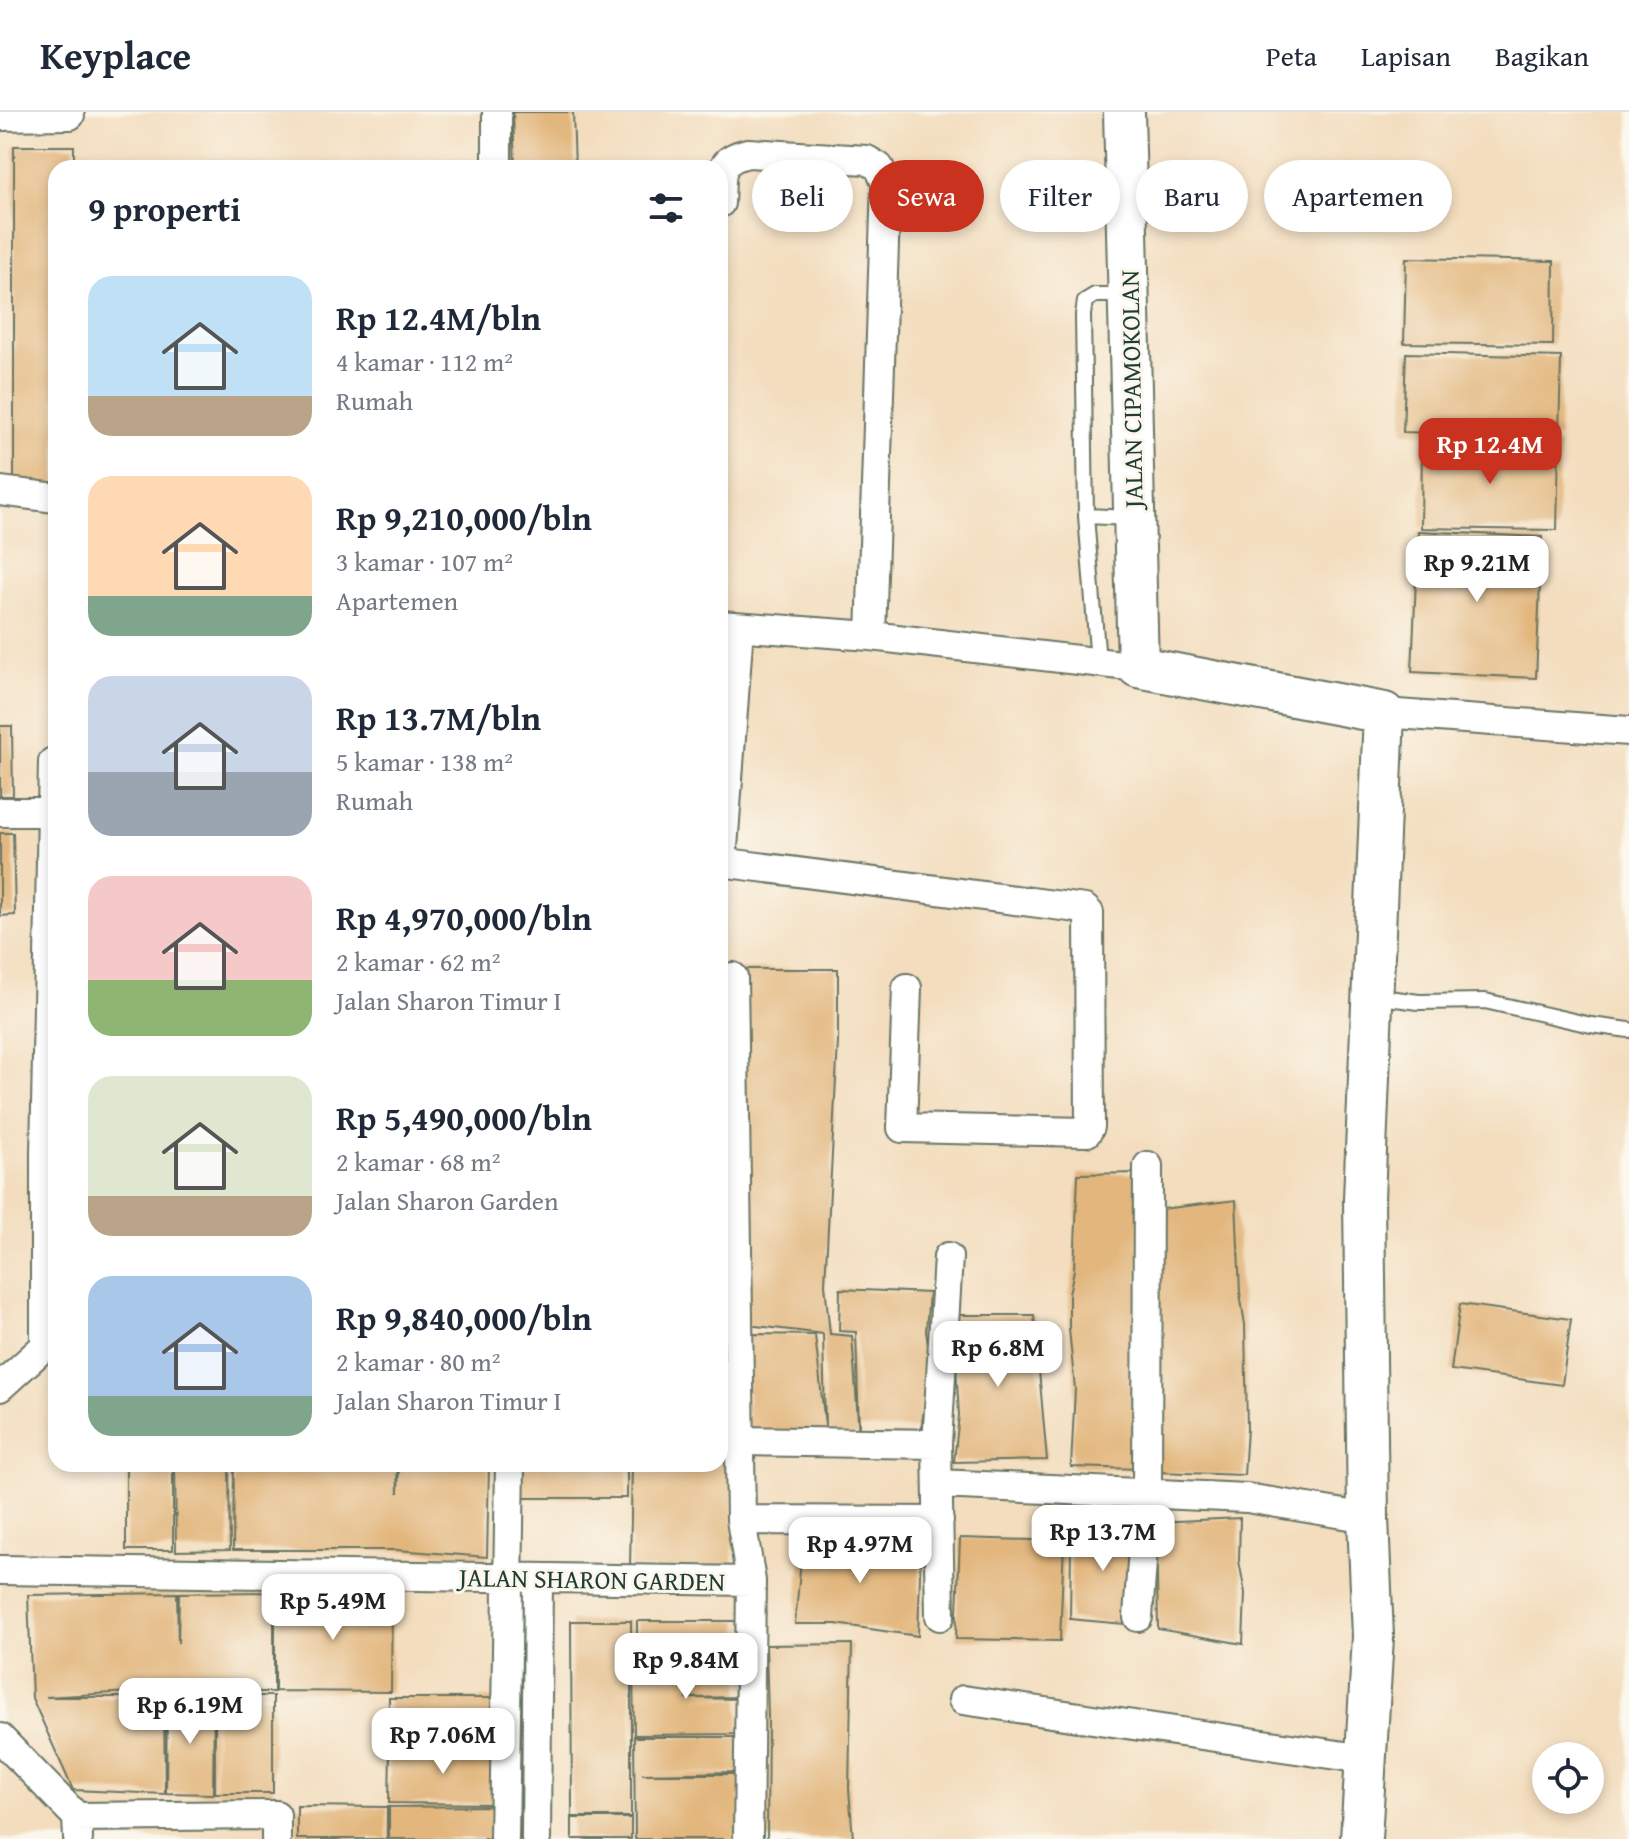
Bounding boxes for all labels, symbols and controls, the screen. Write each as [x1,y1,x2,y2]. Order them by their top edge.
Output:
text: Keyplace [40,27,191,83]
text: Peta [1266,35,1317,76]
text: Lapisan [1361,35,1451,76]
text: Bagikan [1495,35,1589,76]
chip: Beli [752,160,853,232]
chip: Sewa [869,160,984,232]
chip: Filter [1000,160,1120,232]
chip: Baru [1136,160,1248,232]
chip: Apartemen [1264,160,1452,232]
text: 9 properti [88,184,241,233]
icon: filters [644,186,688,230]
street label: JALAN CIPAMOKOLAN [1109,269,1153,512]
text: Rp 12.4M/bln [336,293,541,342]
icon: home [152,308,248,404]
text: 4 kamar · 112 m² [336,342,513,381]
text: Rumah [336,381,413,420]
pin: Rp 12.4M [1407,418,1573,486]
text: Rp 12.4M [1437,424,1543,463]
text: Rp 9,210,000/bln [336,493,592,542]
icon: home [152,508,248,604]
pin: Rp 9.21M [1394,536,1560,604]
text: 3 kamar · 107 m² [336,542,513,581]
text: Rp 9.21M [1424,542,1530,581]
text: Apartemen [336,581,458,620]
text: Rp 13.7M/bln [336,693,541,742]
icon: home [152,708,248,804]
text: 5 kamar · 138 m² [336,742,513,781]
text: Rumah [336,781,413,820]
text: Rp 4,970,000/bln [336,893,592,942]
icon: home [152,908,248,1004]
text: 2 kamar · 62 m² [336,942,501,981]
text: Jalan Sharon Timur I [336,981,562,1020]
text: Rp 5,490,000/bln [336,1093,592,1142]
icon: home [152,1108,248,1204]
text: 2 kamar · 68 m² [336,1142,501,1181]
text: Jalan Sharon Garden [336,1181,559,1220]
text: Rp 9,840,000/bln [336,1293,592,1342]
icon: home [152,1308,248,1404]
pin: Rp 6.8M [924,1321,1072,1389]
text: Rp 6.8M [951,1327,1045,1366]
text: 2 kamar · 80 m² [336,1342,501,1381]
text: Jalan Sharon Timur I [336,1381,562,1420]
pin: Rp 13.7M [1020,1505,1186,1573]
text: Rp 13.7M [1050,1511,1156,1550]
pin: Rp 4.97M [777,1517,943,1585]
text: Rp 4.97M [807,1523,913,1562]
street label: JALAN SHARON GARDEN [456,1557,725,1601]
pin: Rp 5.49M [250,1574,416,1642]
text: Rp 5.49M [280,1580,386,1619]
pin: Rp 9.84M [603,1633,769,1701]
text: Rp 9.84M [633,1639,739,1678]
pin: Rp 6.19M [107,1678,273,1746]
text: Rp 6.19M [137,1684,243,1723]
pin: Rp 7.06M [360,1708,526,1776]
text: Rp 7.06M [390,1714,496,1753]
map controls [1532,1742,1604,1814]
button: locate [1532,1742,1604,1814]

